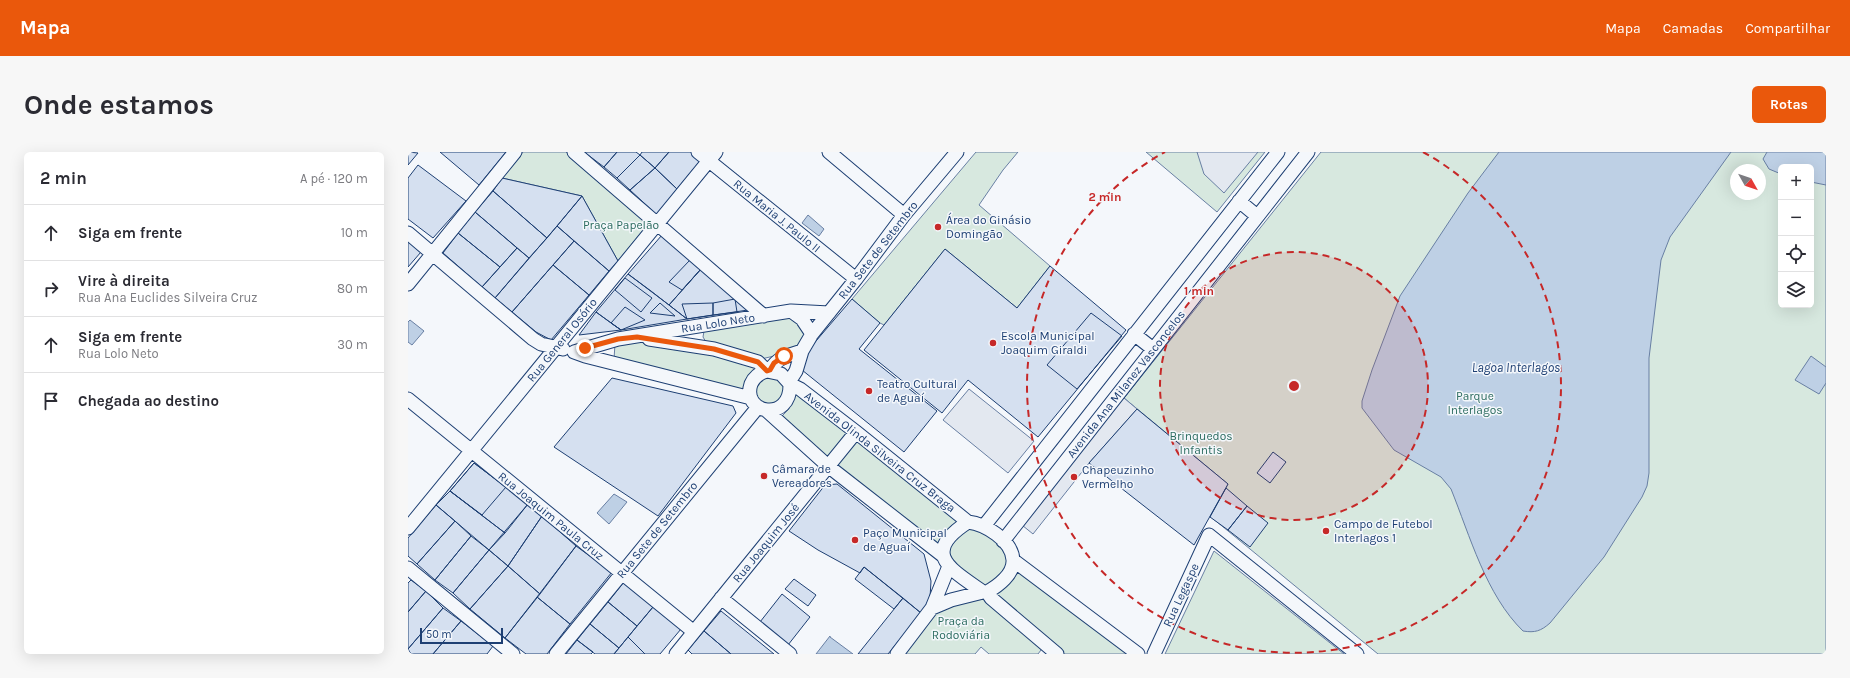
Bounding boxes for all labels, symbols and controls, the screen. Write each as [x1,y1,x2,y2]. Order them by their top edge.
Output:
text: Mapa [20,17,70,39]
text: Mapa [1605,20,1641,37]
text: Camadas [1663,20,1723,37]
text: Compartilhar [1745,20,1830,37]
button: Rotas [1752,86,1826,123]
text: Onde estamos [24,88,214,121]
north arrow [1730,164,1766,200]
map controls [1778,164,1814,308]
button: + [1778,164,1814,200]
text: 2 min [40,168,87,188]
text: A pé · 120 m [300,171,368,186]
street label: Rua Maria J. Paulo II [731,177,823,255]
text: 2 min [1088,190,1122,204]
street label: Rua Sete de Setembro [835,198,921,302]
button: − [1778,200,1814,236]
place label: Área do Ginásio Domingão [946,212,1031,241]
park label: Praça Papelão [583,218,659,232]
icon: ahead [40,222,62,244]
marker: Área do Ginásio Domingão [933,222,943,232]
text: Siga em frente [78,224,182,242]
text: 10 m [341,225,368,240]
button: locate [1778,236,1814,272]
text: Vire à direita [78,272,170,290]
button: layers [1778,272,1814,308]
icon: right [40,278,62,300]
text: 80 m [337,281,368,296]
text: 1 min [1184,284,1214,298]
text: Rua Ana Euclides Silveira Cruz [78,290,257,305]
street label: Rua General Osório [524,295,600,385]
street label: Avenida Ana Milanez Vasconcelos [1064,307,1188,461]
street label: Rua Lolo Neto [680,310,756,336]
text: Siga em frente [78,328,182,346]
place label: Escola Municipal Joaquim Giraldi [1001,329,1095,357]
icon: ahead [40,334,62,356]
text: 30 m [337,337,368,352]
marker: Escola Municipal Joaquim Giraldi [988,338,998,348]
route end [576,339,594,357]
text: Rua Lolo Neto [78,346,159,361]
route start [775,347,793,365]
water label: Lagoa Interlagos [1472,360,1560,375]
place label: Teatro Cultural de Aguaí [877,377,957,405]
centre of rings [1287,379,1301,393]
marker: Teatro Cultural de Aguaí [864,386,874,396]
street label: Avenida Olinda Silveira Cruz Braga [802,389,958,515]
park label: Parque Interlagos [1447,389,1503,417]
icon: arrive [40,390,62,412]
text: Chegada ao destino [78,392,219,410]
park label: Brinquedos Infantis [1169,429,1233,457]
place label: Câmara de Vereadores [772,462,832,490]
place label: Chapeuzinho Vermelho [1082,463,1154,491]
street label: Rua Joaquim Paula Cruz [495,469,607,563]
marker: Câmara de Vereadores [759,471,769,481]
marker: Chapeuzinho Vermelho [1069,472,1079,482]
street label: Rua Sete de Setembro [614,479,700,581]
street label: Rua Joaquim José [730,501,802,585]
place label: Campo de Futebol Interlagos 1 [1334,517,1433,545]
place label: Paço Municipal de Aguaí [863,526,947,554]
marker: Campo de Futebol Interlagos 1 [1321,526,1331,536]
marker: Paço Municipal de Aguaí [850,535,860,545]
street label: Rua Legaspe [1160,561,1202,629]
park label: Praça da Rodoviária [932,614,990,642]
scale bar [420,626,503,645]
text: 50 m [426,628,452,641]

